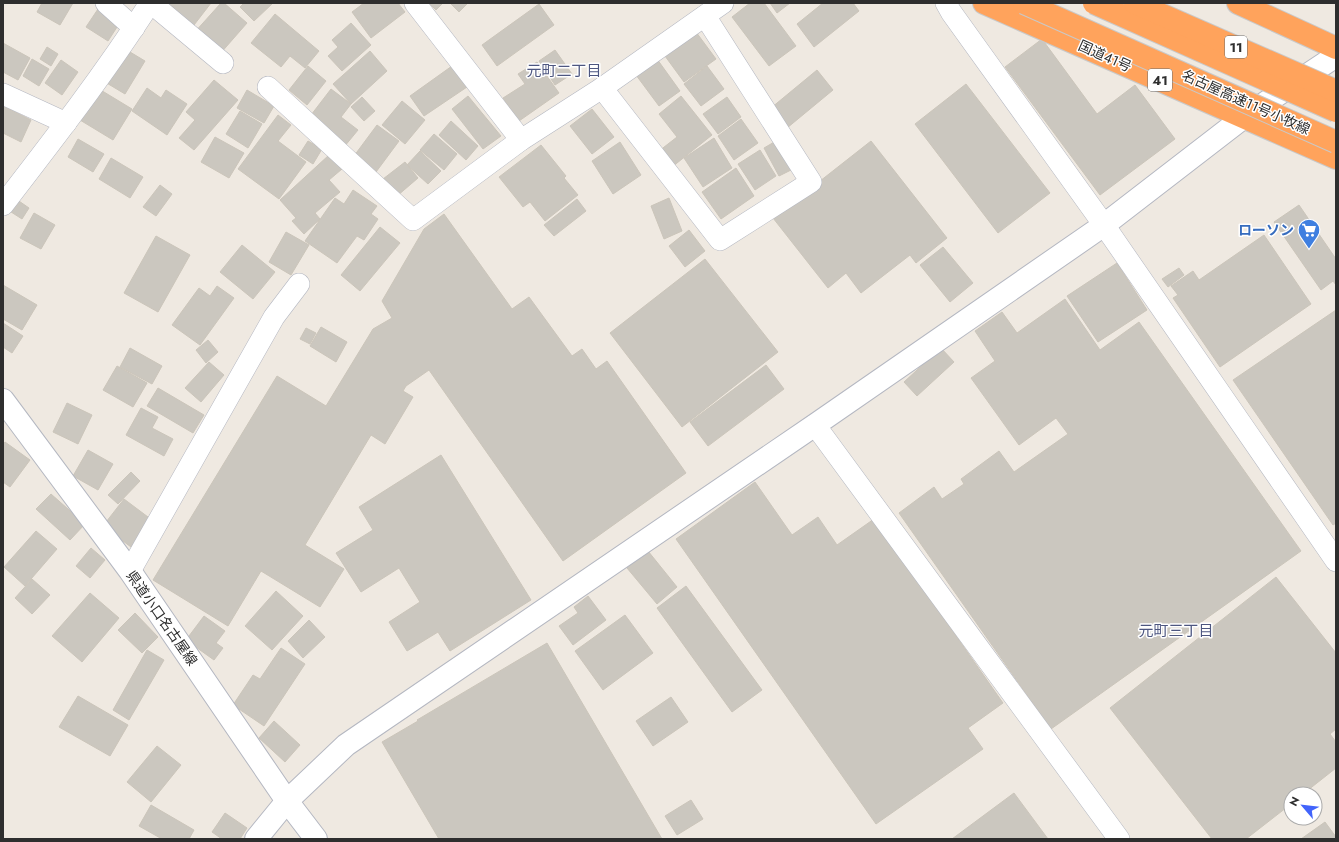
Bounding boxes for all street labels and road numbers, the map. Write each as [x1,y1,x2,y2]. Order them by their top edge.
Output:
street label: 国道41号 [1075,35,1135,77]
road number: 11 [1225,36,1247,58]
street label: 名古屋高速11号小牧線 [1179,65,1313,139]
road number: 41 [1148,69,1172,91]
street label: 県道小口名古屋線 [122,566,202,670]

